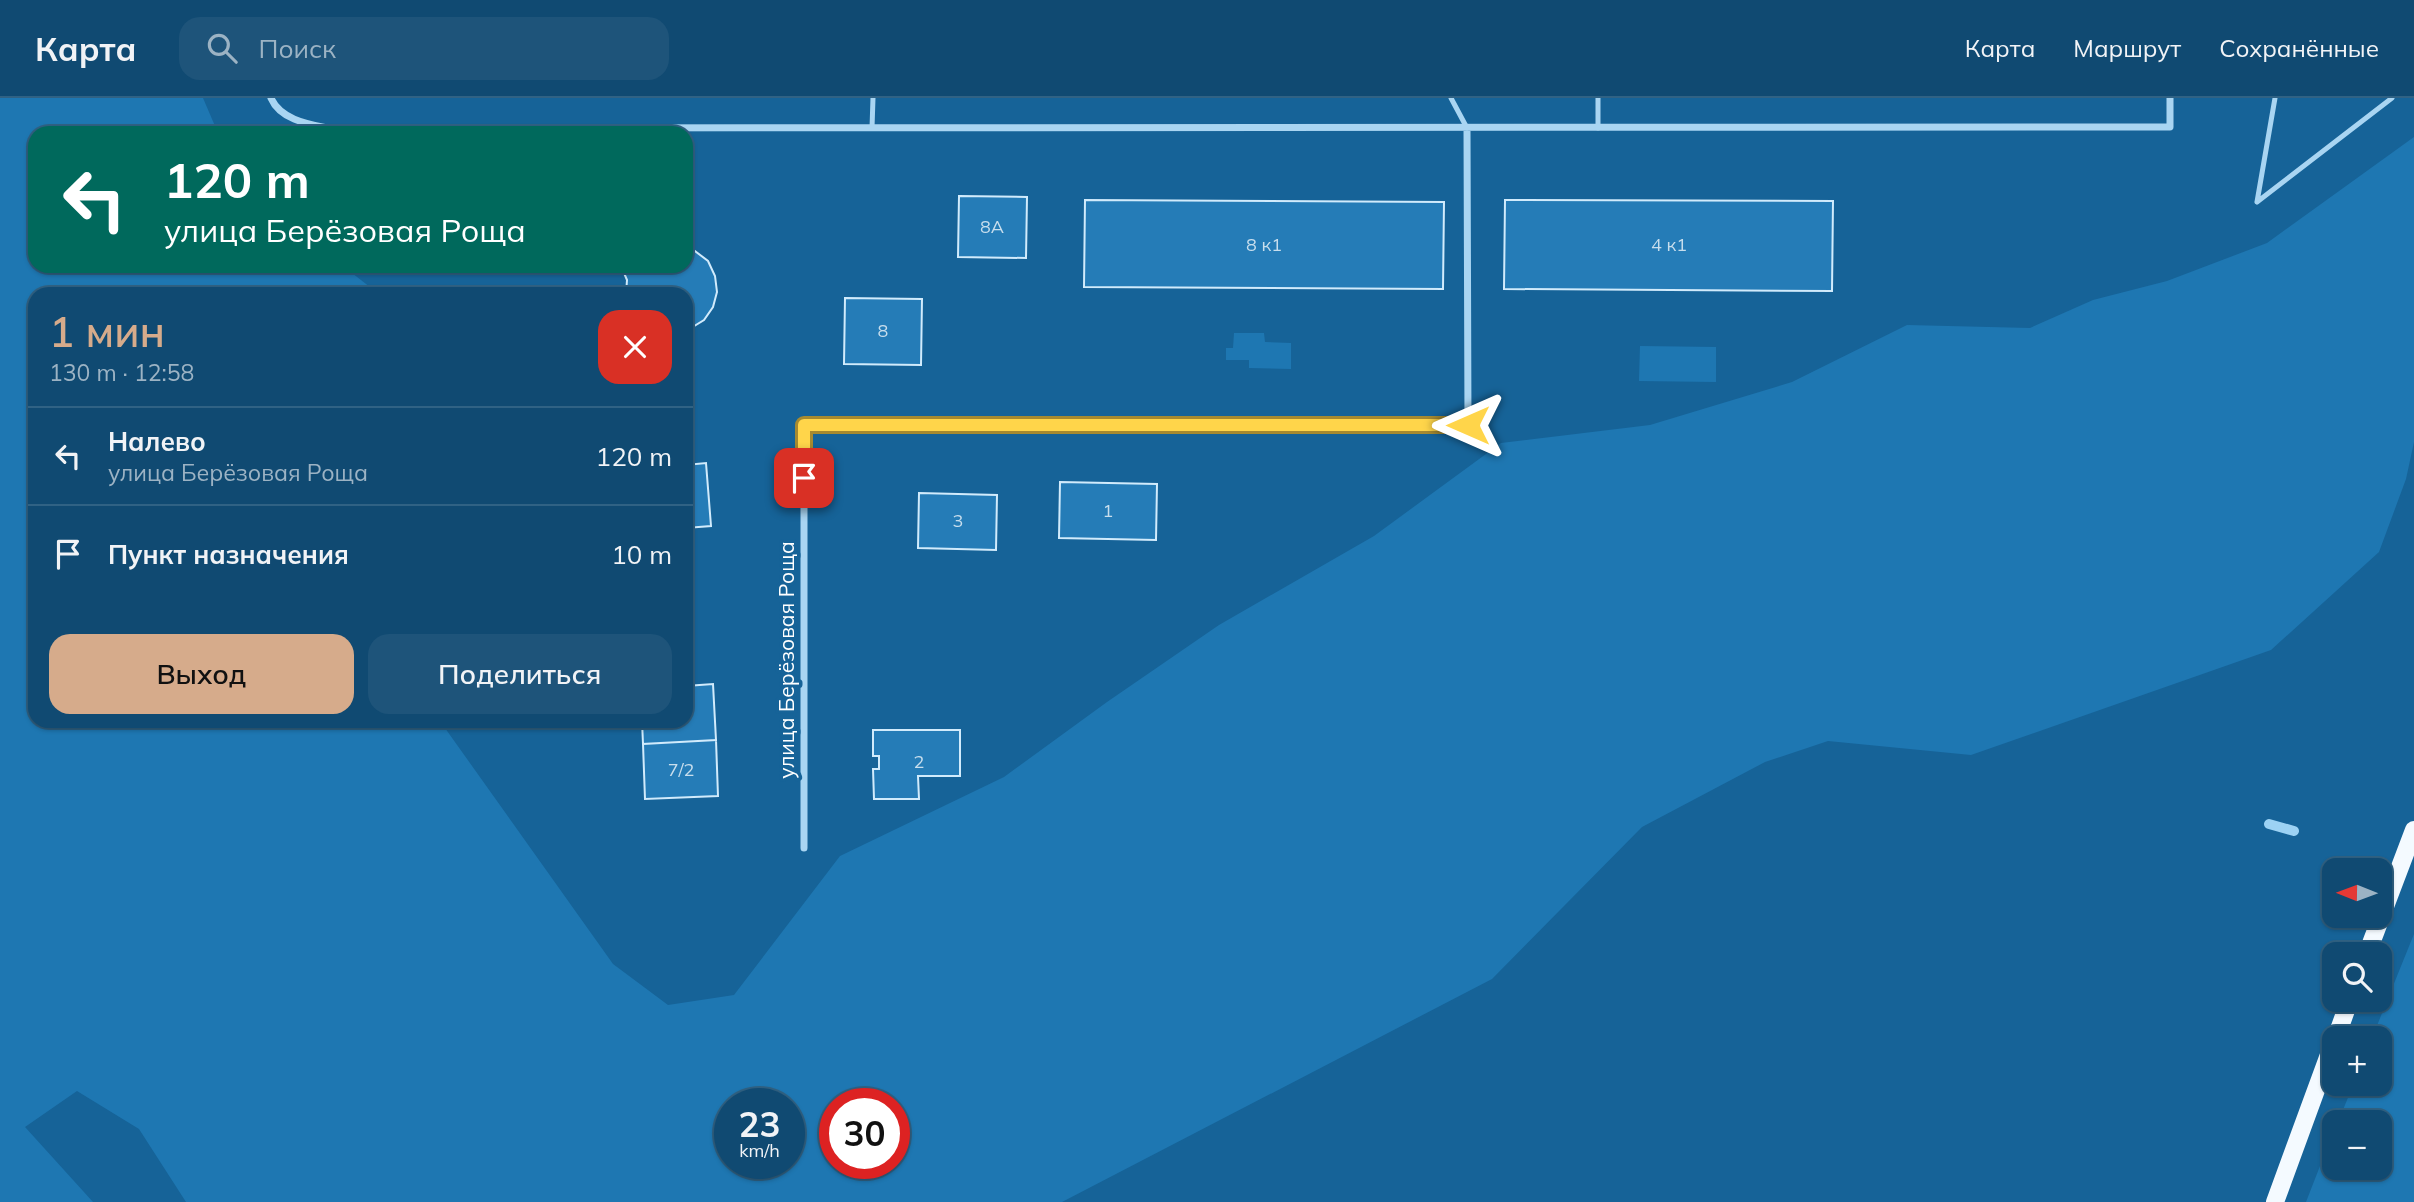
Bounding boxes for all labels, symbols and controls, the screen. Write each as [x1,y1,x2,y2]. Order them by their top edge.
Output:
search box [179,17,669,80]
text: Карта [35,28,137,69]
icon: search [203,29,241,67]
text: Поиск [259,32,336,65]
text: Карта [1965,33,2035,63]
text: Маршрут [2073,33,2181,63]
text: Сохранённые [2219,33,2379,63]
text: 120 m [164,149,310,210]
icon: left [49,154,140,245]
text: улица Берёзовая Роща [164,210,526,250]
house number: 8А [980,215,1004,238]
house number: 8 к1 [1246,233,1282,256]
house number: 4 к1 [1651,233,1687,256]
text: 1 мин [49,305,165,358]
button: close [598,310,672,384]
house number: 8 [878,319,888,342]
text: 130 m · 12:58 [49,358,194,387]
position arrow [1431,388,1505,462]
text: Налево [108,425,206,458]
icon: left [49,437,87,475]
text: 120 m [596,440,672,473]
pin [774,448,834,508]
text: улица Берёзовая Роща [108,458,368,487]
icon: arrive [785,459,823,497]
house number: 1 [1103,499,1113,522]
house number: 3 [953,509,963,532]
icon: arrive [49,535,87,573]
text: Пункт назначения [108,538,349,571]
text: 10 m [611,538,672,571]
street label: улица Берёзовая Роща [773,541,799,779]
button: Выход [49,634,354,714]
button: Поделиться [368,634,672,714]
house number: 2 [914,750,924,773]
house number: 7/2 [668,758,694,781]
north arrow [2322,858,2392,928]
map controls [2322,858,2392,1180]
button: search [2322,942,2392,1012]
button: + [2322,1026,2392,1096]
speed limit sign: 30 [819,1088,910,1179]
text: 23 [738,1102,781,1146]
button: − [2322,1110,2392,1180]
text: km/h [739,1139,780,1162]

